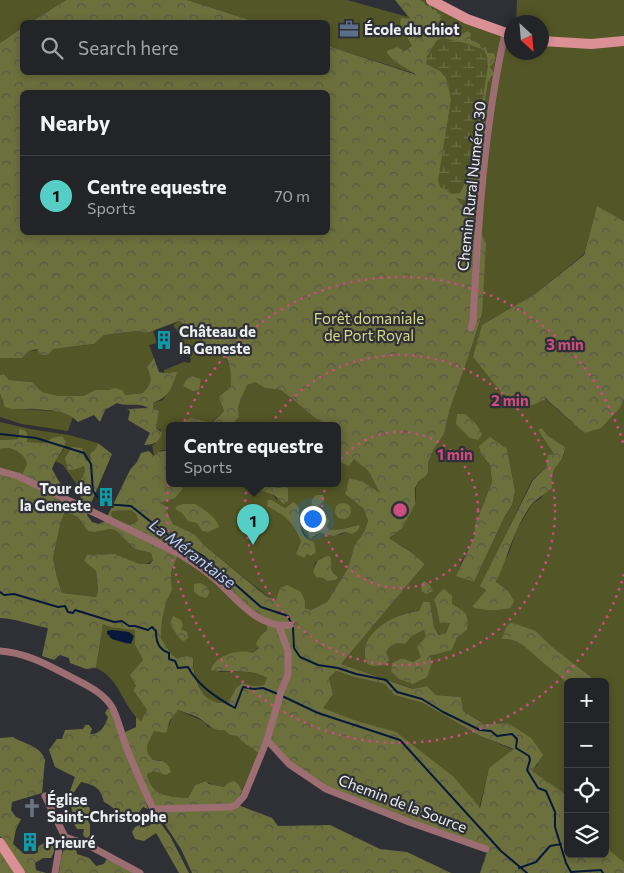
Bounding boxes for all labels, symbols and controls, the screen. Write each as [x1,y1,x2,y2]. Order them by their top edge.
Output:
north arrow [504,15,549,60]
office icon: École du chiot [338,18,360,40]
search box [20,20,330,75]
place label: École du chiot [364,20,460,38]
icon: search [38,34,66,62]
text: Search here [78,36,178,59]
street label: Chemin Rural Numéro 30 [453,100,489,272]
text: Nearby [40,110,110,135]
text: Centre equestre [87,175,227,198]
text: 1 [52,186,60,205]
text: 70 m [274,186,310,205]
text: Sports [87,198,136,217]
park label: Forêt domaniale de Port Royal [314,309,424,344]
place label: Château de la Geneste [179,322,256,357]
building icon: Château de la Geneste [153,329,175,351]
text: 3 min [546,335,584,353]
text: 2 min [491,391,529,409]
popup [166,422,341,487]
text: Centre equestre [184,434,323,457]
text: 1 min [437,445,473,463]
text: Sports [184,457,232,476]
place label: Tour de la Geneste [20,479,91,514]
building icon: Tour de la Geneste [95,486,117,508]
centre of rings [391,501,409,519]
pin: 1 [237,504,269,545]
your location [300,506,326,532]
water label: La Mérantaise [146,514,240,592]
map controls [564,678,609,858]
button: + [564,678,609,723]
button: − [564,723,609,768]
button: locate [564,768,609,813]
street label: Chemin de la Source [336,770,470,836]
place label: Église Saint-Christophe [47,790,166,825]
church icon: Église Saint-Christophe [21,797,43,819]
button: layers [564,813,609,858]
building icon: Prieuré [19,831,41,853]
place label: Prieuré [45,833,96,851]

